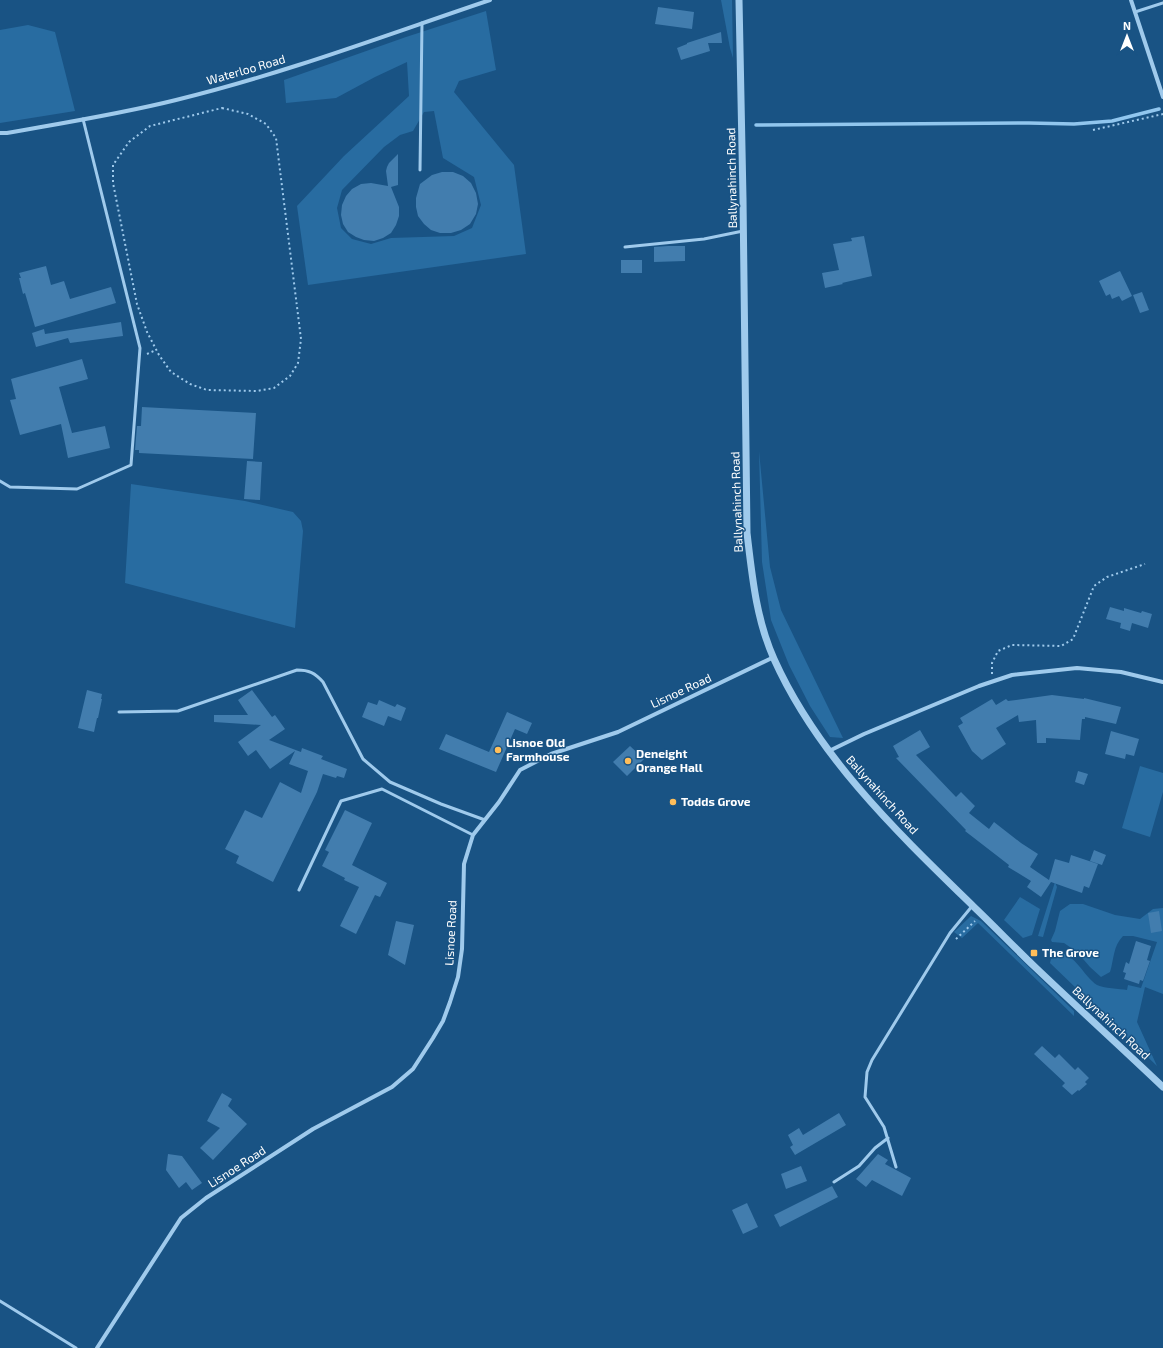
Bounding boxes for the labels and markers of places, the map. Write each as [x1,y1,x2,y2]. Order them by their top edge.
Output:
place label: Lisnoe Old Farmhouse [506,735,570,763]
marker: Lisnoe Old Farmhouse [493,745,503,755]
place label: Deneight Orange Hall [636,746,703,774]
marker: Deneight Orange Hall [623,756,633,766]
place label: Todds Grove [681,794,751,808]
marker: Todds Grove [668,797,678,807]
place label: The Grove [1042,945,1099,959]
marker: The Grove [1029,948,1039,958]

